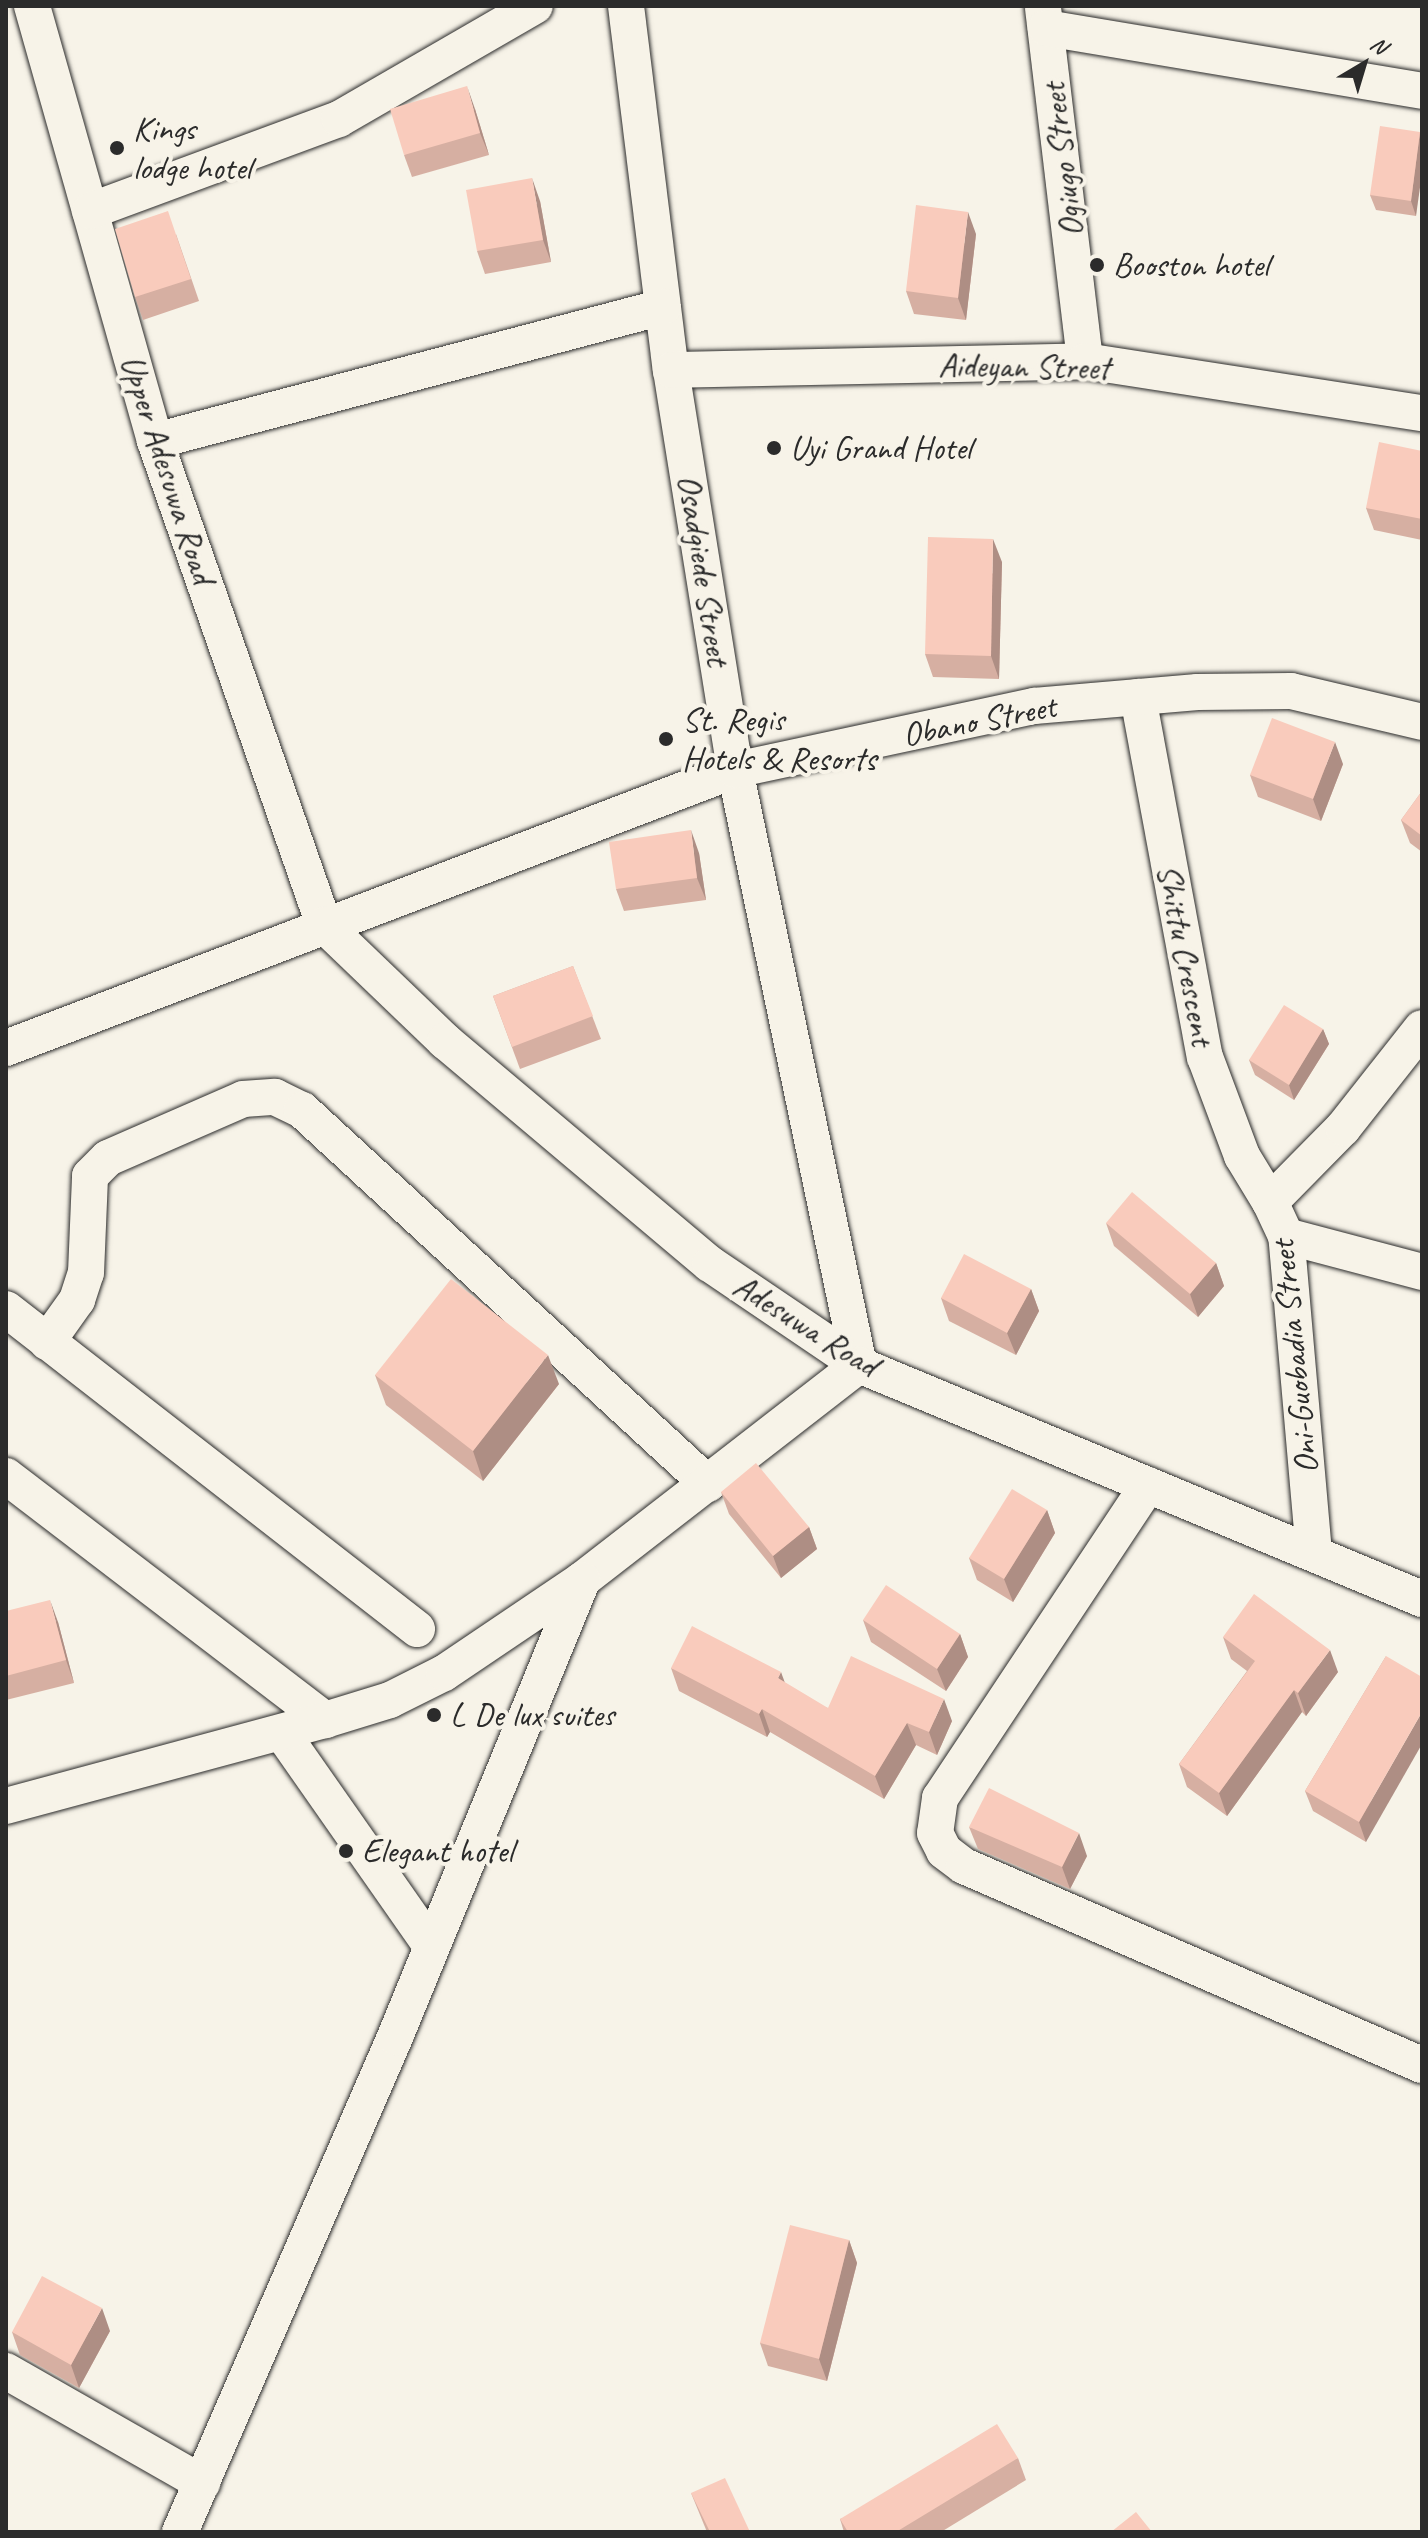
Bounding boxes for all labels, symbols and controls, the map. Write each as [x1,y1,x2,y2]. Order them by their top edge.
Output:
north arrow [1324,24,1404,104]
text: N [1365,30,1393,60]
street label: Ogiugo Street [1032,80,1092,240]
place label: Kings lodge hotel [133,108,251,188]
marker: Kings lodge hotel [108,139,126,157]
place label: Booston hotel [1113,245,1269,285]
marker: Booston hotel [1088,256,1106,274]
street label: Aideyan Street [938,344,1110,388]
street label: Upper Adesuwa Road [112,350,224,588]
place label: Uyi Grand Hotel [790,428,972,468]
marker: Uyi Grand Hotel [765,439,783,457]
street label: Osadgiede Street [669,471,739,669]
street label: Obano Street [899,685,1059,755]
place label: St. Regis Hotels & Resorts [682,699,876,778]
marker: St. Regis Hotels & Resorts [657,730,675,748]
street label: Shittu Crescent [1148,861,1224,1049]
street label: Oni-Guobadia Street [1261,1238,1327,1476]
street label: Adesuwa Road [726,1265,886,1385]
place label: L De lux suites [450,1695,615,1735]
marker: L De lux suites [425,1706,443,1724]
place label: Elegant hotel [362,1831,513,1871]
marker: Elegant hotel [337,1842,355,1860]

